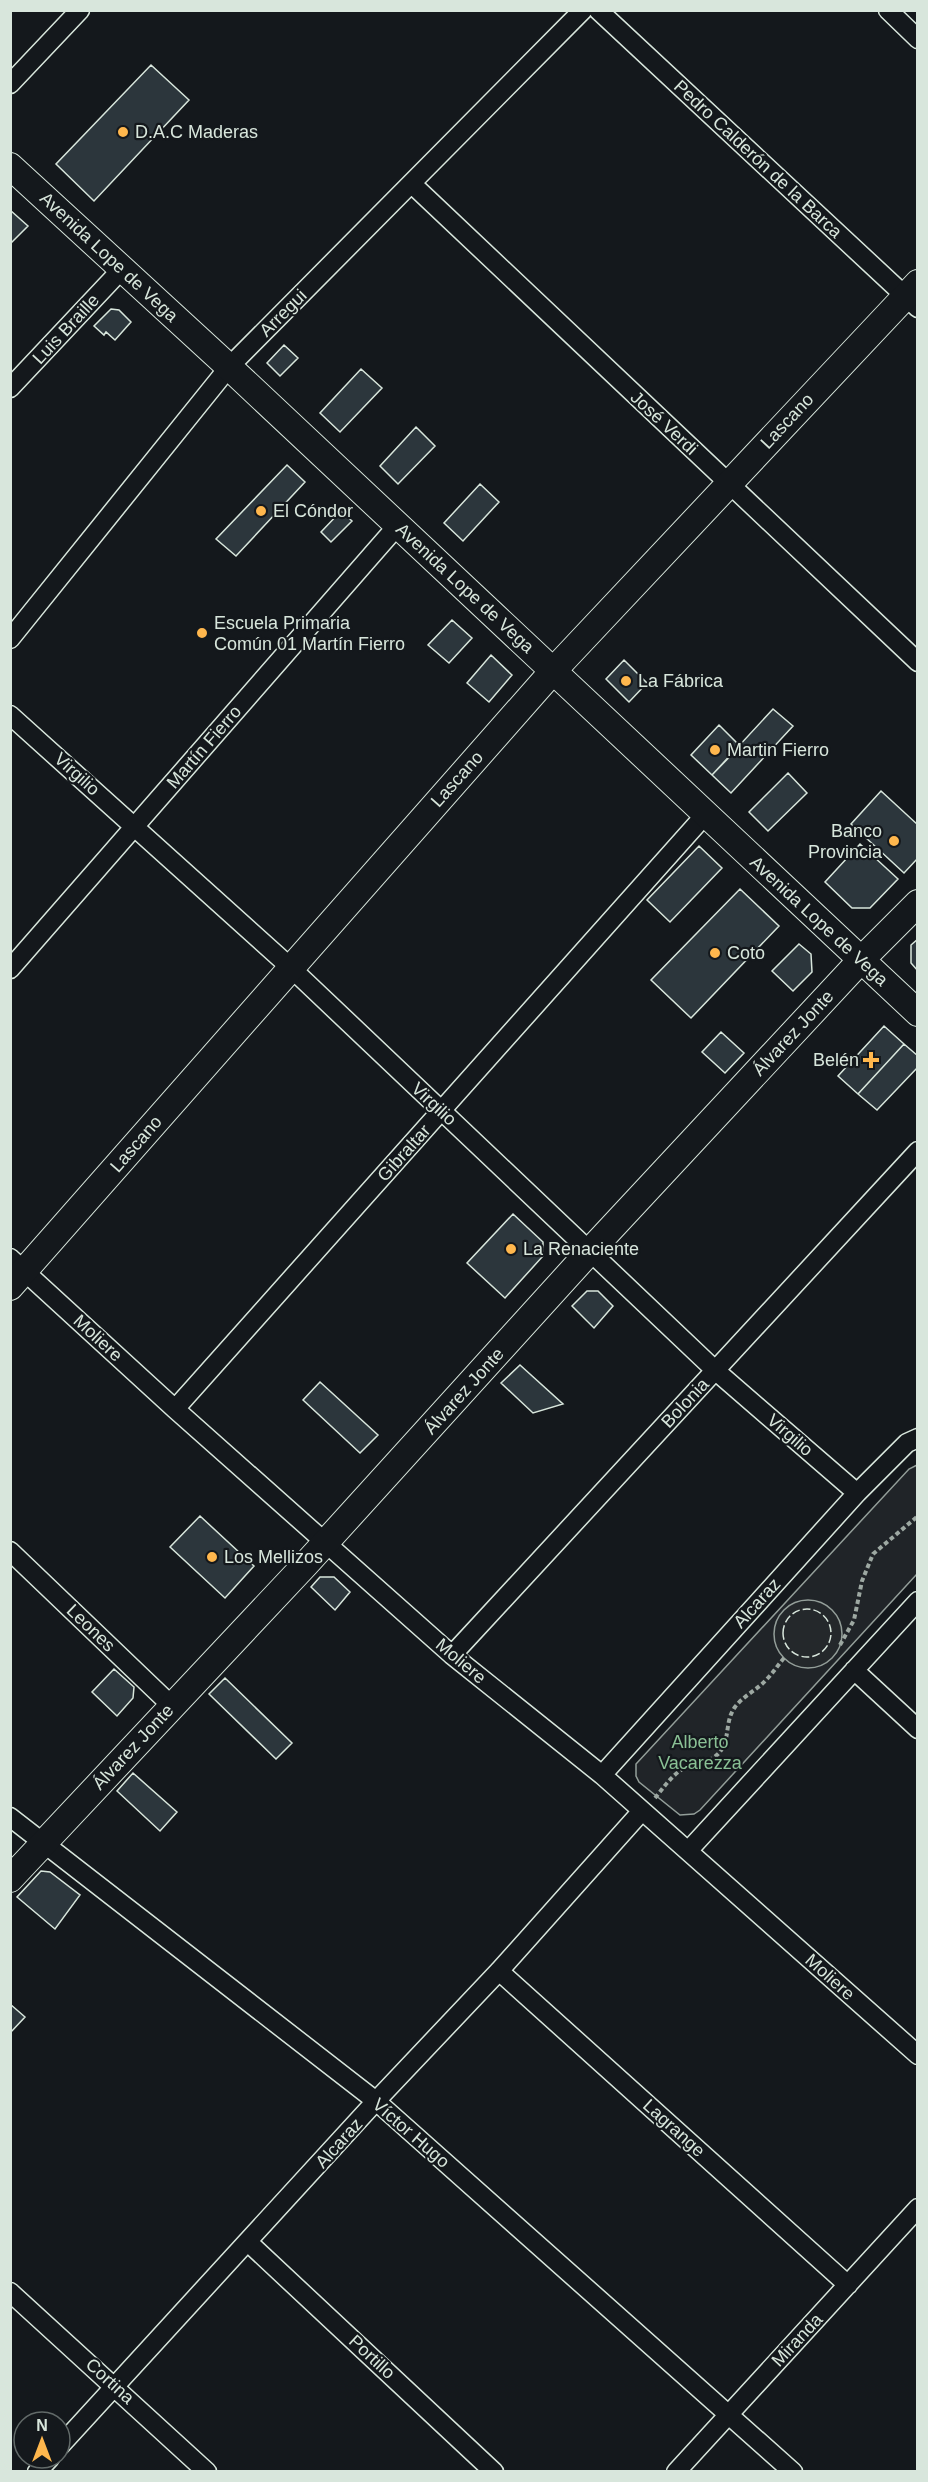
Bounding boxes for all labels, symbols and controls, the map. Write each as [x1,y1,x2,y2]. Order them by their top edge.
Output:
street label: Pedro Calderón de la Barca [670,76,847,243]
place label: D.A.C Maderas [135,122,258,142]
marker: D.A.C Maderas [116,125,130,139]
street label: Avenida Lope de Vega [36,188,183,327]
street label: Arregui [255,285,311,341]
street label: Luis Braille [29,290,103,368]
street label: José Verdi [626,387,702,459]
street label: Lascano [756,389,818,453]
place label: El Cóndor [273,501,353,521]
marker: El Cóndor [254,504,268,518]
street label: Avenida Lope de Vega [392,519,539,658]
place label: Escuela Primaria Común 01 Martín Fierro [214,613,405,654]
marker: Escuela Primaria Común 01 Martín Fierro [195,626,209,640]
place label: La Fábrica [638,671,724,691]
marker: La Fábrica [619,674,633,688]
street label: Martín Fierro [163,702,245,792]
place label: Martin Fierro [727,740,829,760]
marker: Martin Fierro [708,743,722,757]
street label: Lascano [427,747,487,811]
street label: Virgilio [50,749,104,799]
place label: Banco Provincia [808,821,883,862]
marker: Banco Provincia [887,834,901,848]
street label: Avenida Lope de Vega [746,852,893,991]
place label: Coto [727,943,765,963]
marker: Coto [708,946,722,960]
street label: Álvarez Jonte [748,986,838,1080]
place label: Belén [813,1050,859,1070]
marker: Belén [864,1053,878,1067]
street label: Virgilio [408,1078,460,1130]
street label: Lascano [106,1112,166,1176]
street label: Gibraltar [373,1121,435,1185]
place label: La Renaciente [523,1239,639,1259]
marker: La Renaciente [504,1242,518,1256]
street label: Moliere [70,1311,126,1365]
street label: Álvarez Jonte [420,1344,508,1438]
street label: Bolonia [657,1373,713,1432]
street label: Virgilio [763,1410,817,1460]
place label: Los Mellizos [224,1547,323,1567]
marker: Los Mellizos [205,1550,219,1564]
street label: Alcaraz [729,1574,785,1632]
street label: Leones [63,1600,119,1656]
street label: Moliere [432,1634,490,1688]
street label: Álvarez Jonte [88,1700,178,1794]
park label: Alberto Vacarezza [658,1732,743,1773]
street label: Moliere [801,1950,859,2004]
street label: Víctor Hugo [369,2094,453,2172]
street label: Lagrange [639,2095,709,2161]
street label: Alcaraz [311,2114,367,2172]
street label: Miranda [768,2309,827,2371]
street label: Portillo [345,2331,399,2383]
street label: Cortina [82,2354,139,2409]
north arrow [12,2410,72,2470]
text: N [36,2417,48,2434]

